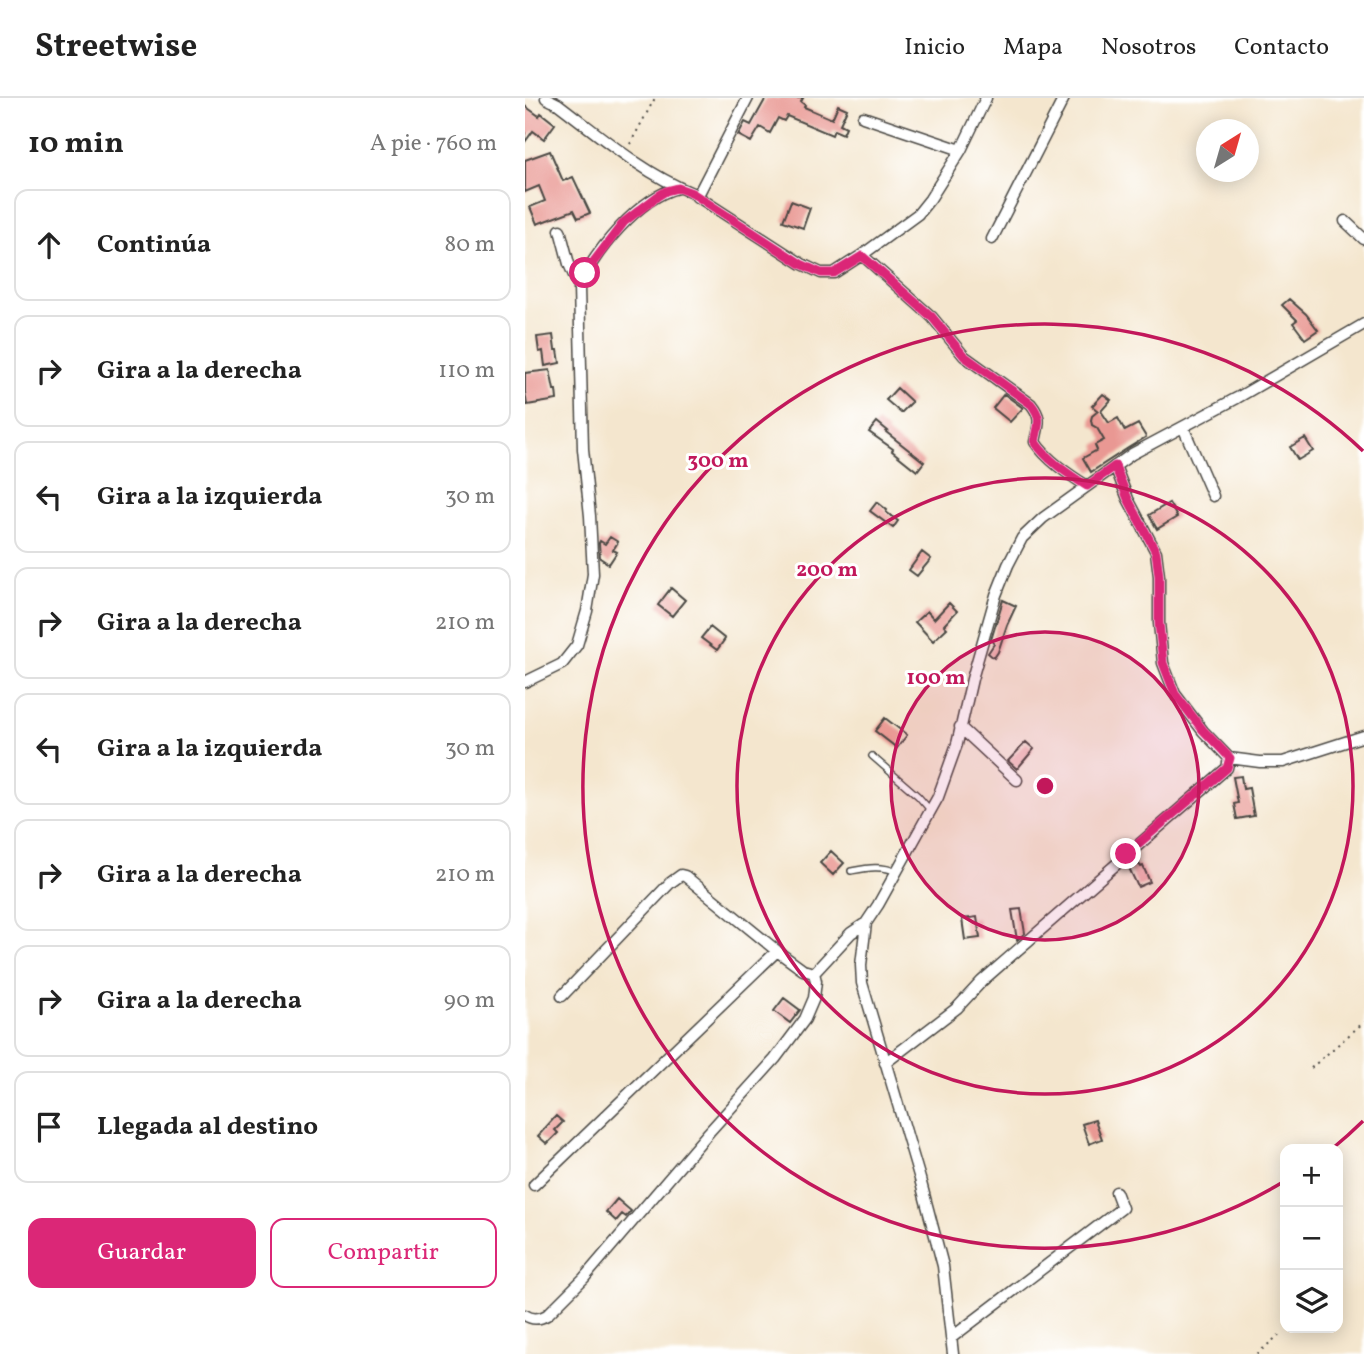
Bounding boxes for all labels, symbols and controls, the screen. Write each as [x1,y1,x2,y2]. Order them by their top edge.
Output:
text: Streetwise [35,25,197,71]
text: Inicio [904,31,965,65]
text: Mapa [1003,31,1063,65]
text: Nosotros [1101,31,1196,65]
text: Contacto [1234,31,1329,65]
north arrow [1196,119,1259,182]
text: 10 min [28,123,124,165]
text: A pie · 760 m [370,128,497,160]
icon: ahead [30,226,68,264]
text: Continúa [97,227,211,263]
text: 80 m [445,229,495,261]
route start [569,257,600,288]
icon: right [30,352,68,390]
text: Gira a la derecha [97,353,302,389]
text: 110 m [438,355,495,387]
text: 300 m [688,447,748,476]
icon: left [30,478,68,516]
text: Gira a la izquierda [97,479,322,515]
text: 30 m [445,481,495,513]
text: 200 m [796,556,858,585]
icon: right [30,604,68,642]
text: Gira a la derecha [97,605,302,641]
text: 210 m [435,607,495,639]
text: 100 m [906,664,966,693]
icon: left [30,730,68,768]
text: Gira a la izquierda [97,731,322,767]
text: 30 m [445,733,495,765]
centre of rings [1033,774,1057,798]
route end [1110,838,1141,869]
icon: right [30,856,68,894]
text: Gira a la derecha [97,857,302,893]
text: 210 m [435,859,495,891]
icon: right [30,982,68,1020]
text: Gira a la derecha [97,983,302,1019]
text: 90 m [444,985,495,1017]
icon: arrive [30,1108,68,1146]
text: Llegada al destino [97,1109,318,1145]
map controls [1280,1144,1343,1333]
button: + [1280,1144,1343,1207]
button: − [1280,1207,1343,1270]
button: Guardar [28,1218,256,1288]
button: Compartir [270,1218,497,1288]
button: layers [1280,1270,1343,1333]

